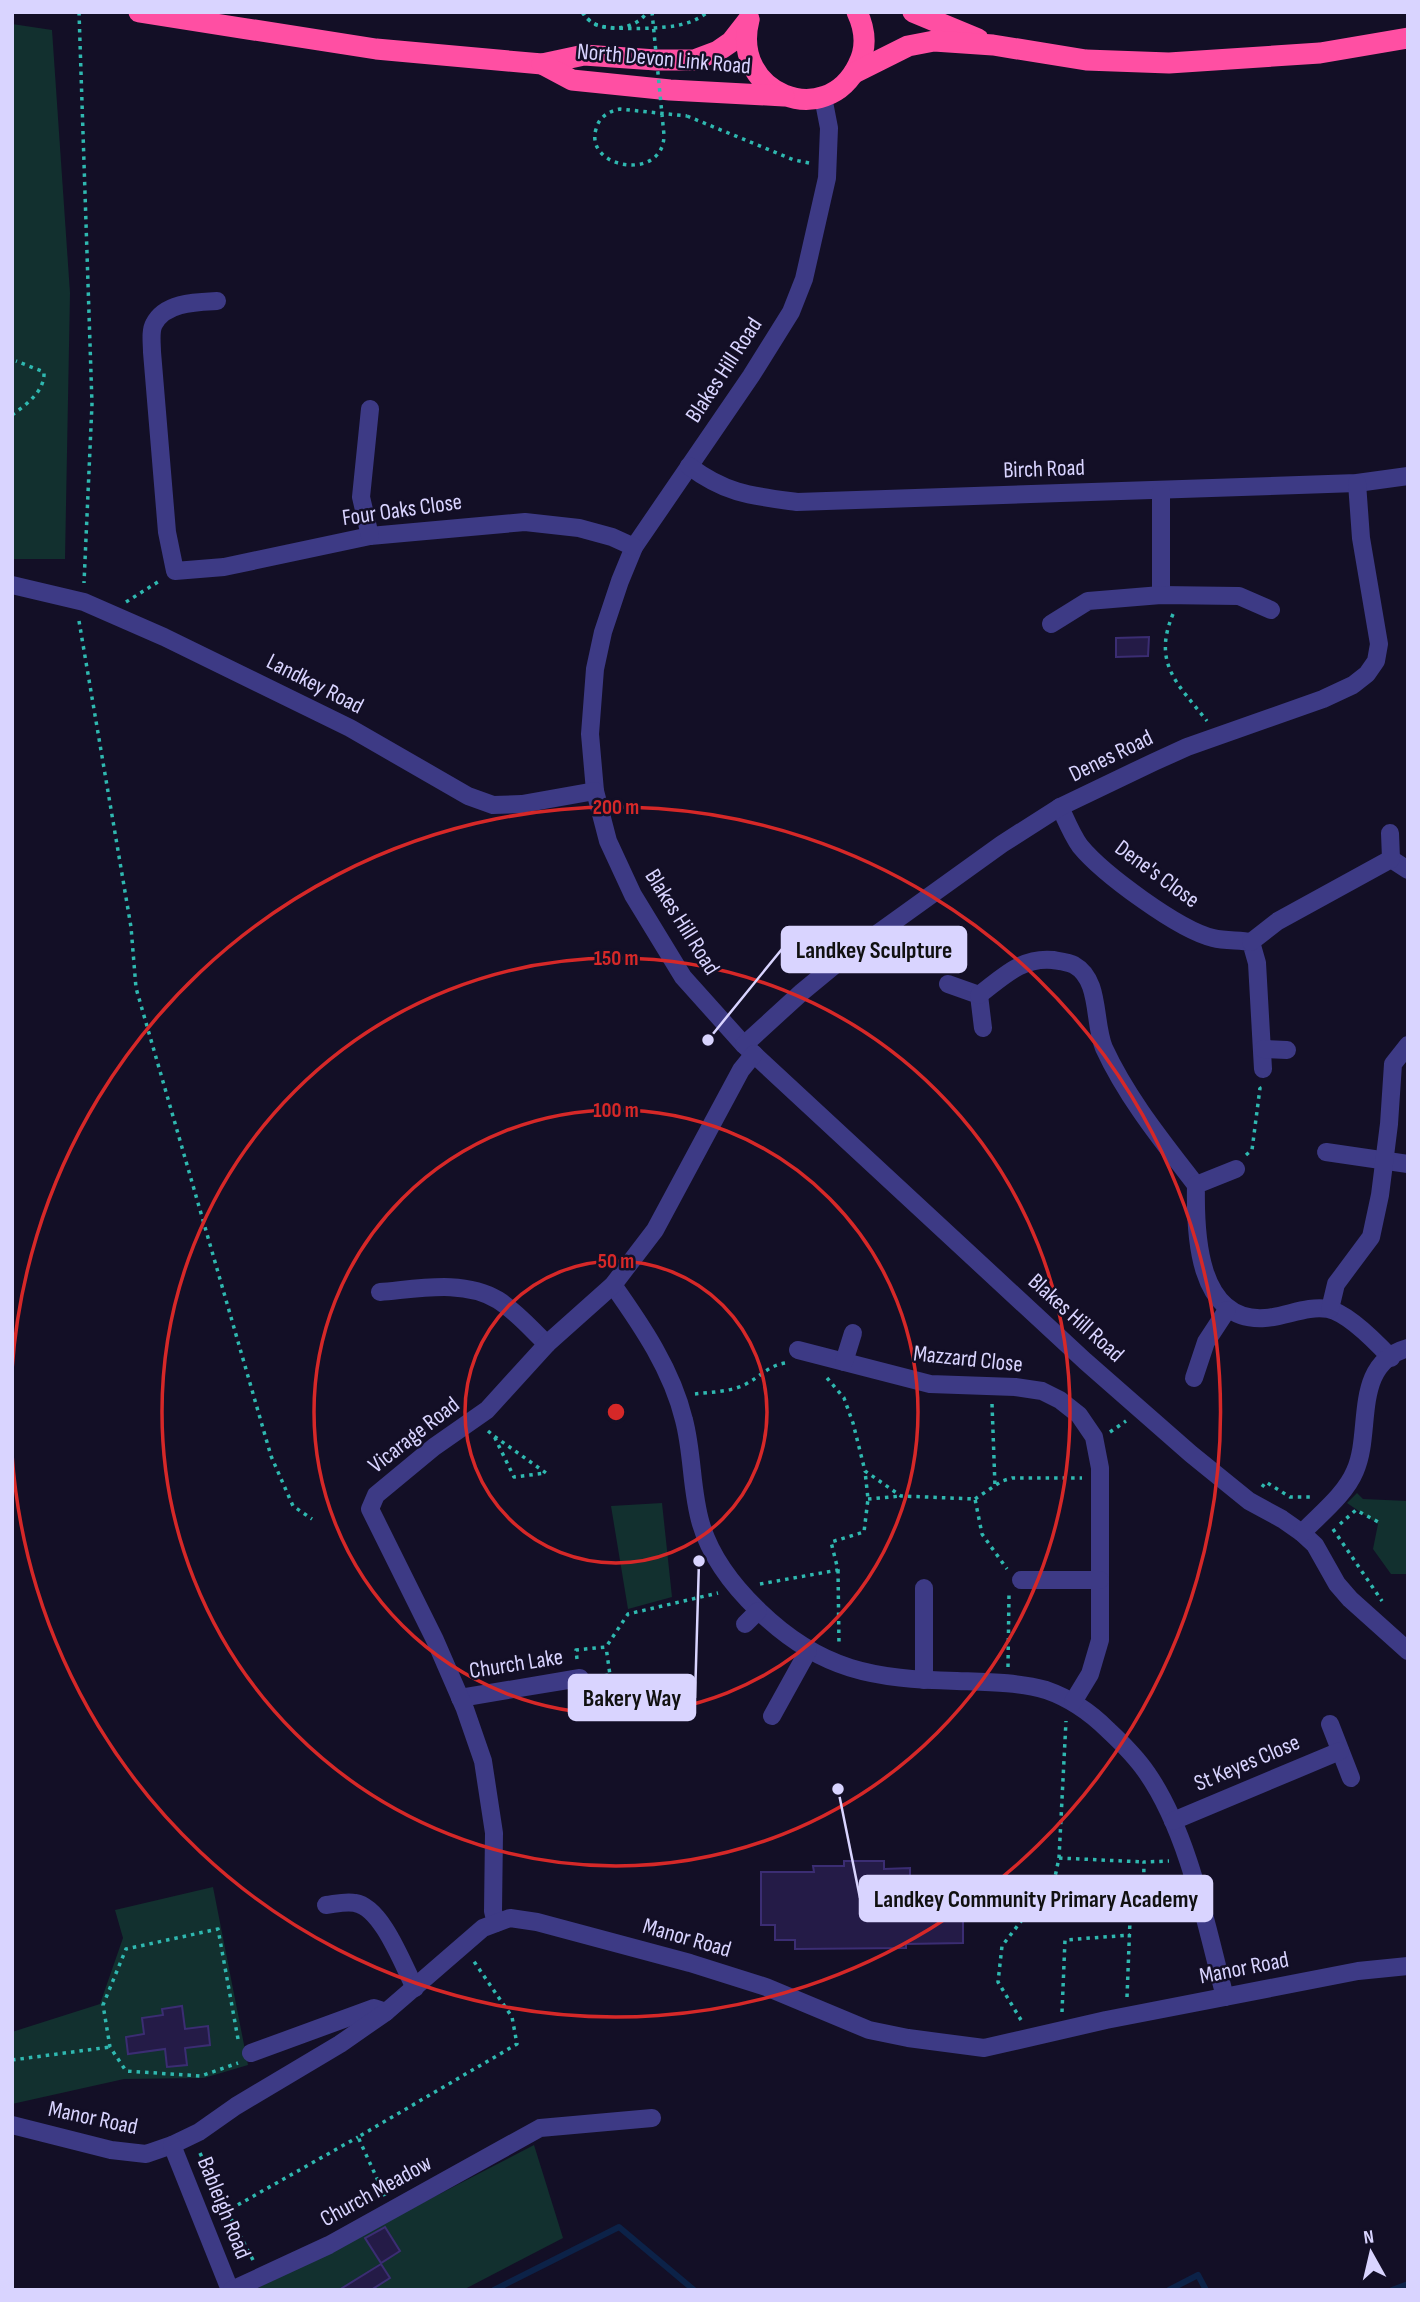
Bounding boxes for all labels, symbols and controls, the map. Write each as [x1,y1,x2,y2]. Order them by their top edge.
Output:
street label: North Devon Link Road [576,37,752,81]
street label: Blakes Hill Road [680,312,768,428]
street label: Birch Road [1003,454,1085,484]
street label: Four Oaks Close [340,488,464,532]
street label: Landkey Road [262,648,368,720]
street label: Denes Road [1064,724,1158,788]
text: 200 m [593,795,639,820]
street label: Dene's Close [1109,834,1205,914]
street label: Blakes Hill Road [638,864,726,980]
callout: Landkey Sculpture [782,927,966,972]
text: Landkey Sculpture [796,936,952,965]
text: 150 m [594,946,638,971]
text: 100 m [593,1098,639,1123]
text: 50 m [598,1249,634,1274]
street label: Blakes Hill Road [1022,1268,1130,1368]
street label: Mazzard Close [912,1339,1024,1379]
street label: Vicarage Road [363,1391,465,1479]
centre of rings [604,1400,628,1424]
street label: Church Lake [467,1643,565,1685]
callout: Bakery Way [569,1675,695,1720]
text: Bakery Way [583,1684,681,1713]
street label: St Keyes Close [1190,1728,1304,1798]
callout: Landkey Community Primary Academy [860,1876,1212,1921]
text: Landkey Community Primary Academy [874,1885,1198,1914]
street label: Manor Road [640,1912,734,1964]
street label: Manor Road [1197,1946,1291,1990]
street label: Manor Road [46,2095,140,2141]
street label: Church Meadow [315,2149,437,2233]
street label: Bableigh Road [191,2153,257,2263]
north arrow [1336,2218,1406,2288]
text: N [1362,2226,1375,2250]

